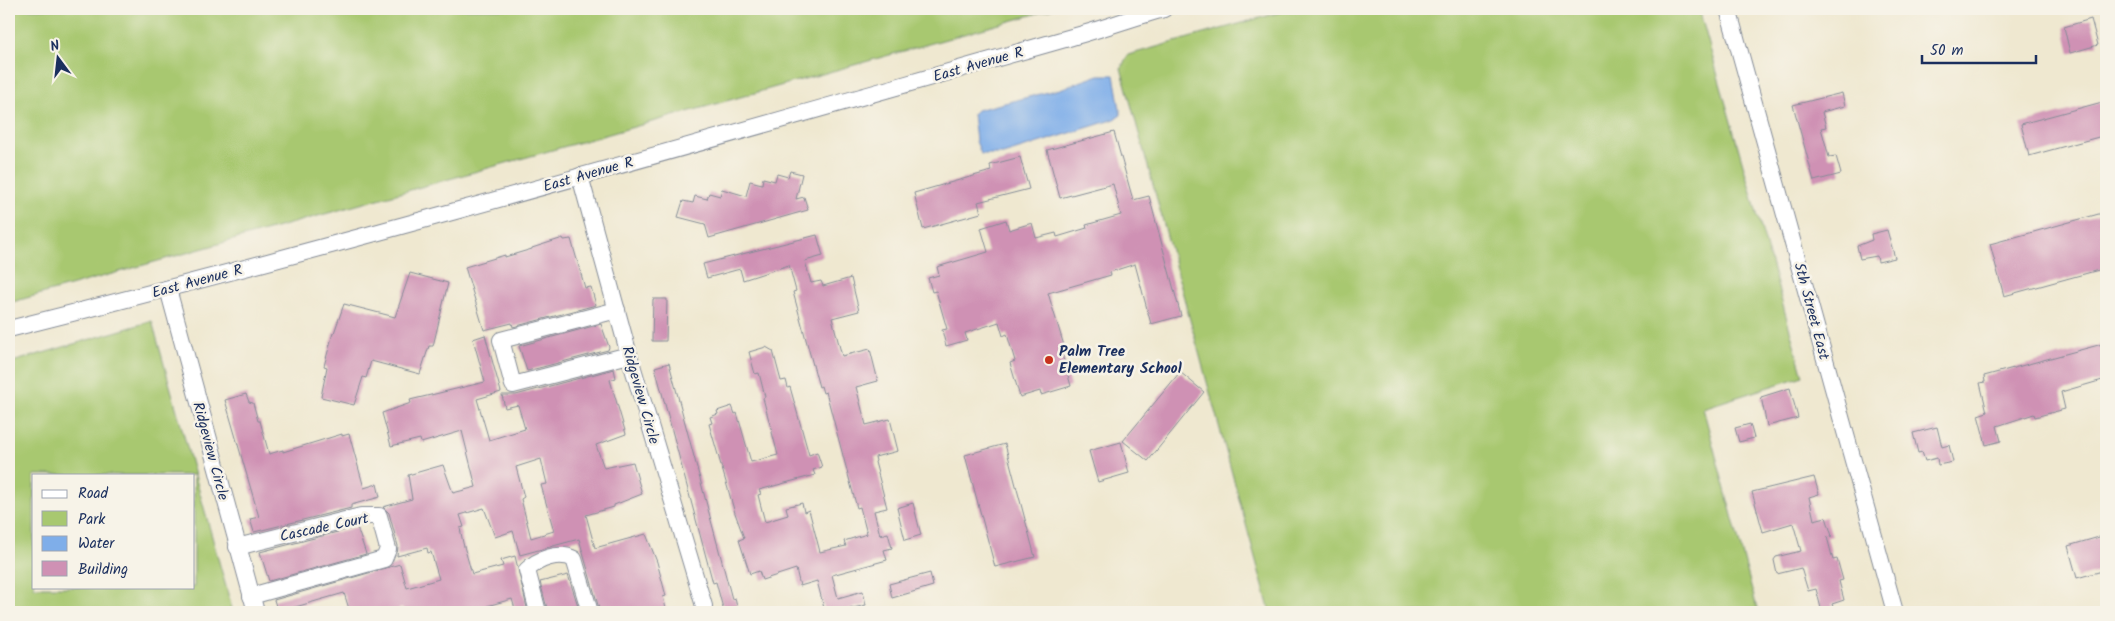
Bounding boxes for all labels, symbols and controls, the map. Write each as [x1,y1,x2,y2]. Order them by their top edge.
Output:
north arrow [32,32,82,82]
scale bar [1922,32,2036,64]
text: N [48,35,62,58]
text: 50 m [1930,39,1964,63]
street label: East Avenue R [930,41,1026,89]
street label: East Avenue R [540,151,636,199]
street label: East Avenue R [149,258,245,306]
street label: 5th Street East [1787,260,1836,363]
place label: Palm Tree Elementary School [1059,340,1182,381]
street label: Ridgeview Circle [615,343,666,447]
marker: Palm Tree Elementary School [1043,354,1055,366]
street label: Ridgeview Circle [185,399,235,503]
legend [32,474,195,588]
text: Road [78,482,109,506]
street label: Cascade Court [278,507,371,549]
text: Park [78,508,106,532]
text: Water [78,532,115,556]
text: Building [78,558,128,582]

